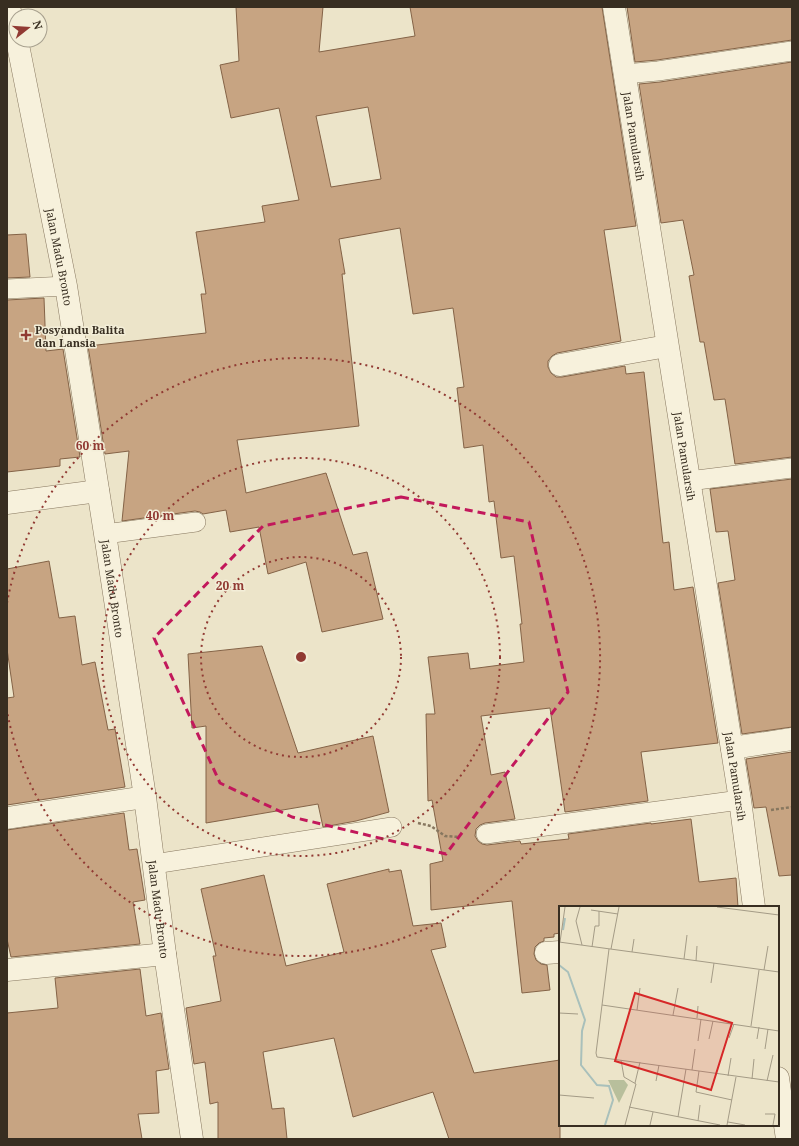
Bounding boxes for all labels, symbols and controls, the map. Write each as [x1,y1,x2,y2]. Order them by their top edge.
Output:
north arrow [8,8,48,48]
text: N [30,19,47,32]
street label: Jalan Pamularsih [620,90,649,182]
street label: Jalan Madu Bronto [43,206,76,307]
place label: Posyandu Balita dan Lansia [35,322,125,350]
marker: Posyandu Balita dan Lansia [20,329,32,341]
street label: Jalan Pamularsih [671,410,700,502]
text: 60 m [76,437,104,454]
text: 40 m [146,507,174,524]
street label: Jalan Madu Bronto [98,537,128,639]
text: 20 m [216,577,244,594]
centre of rings [294,650,308,664]
street label: Jalan Pamularsih [722,730,750,822]
street label: Jalan Madu Bronto [145,858,173,959]
inset map [559,906,779,1126]

